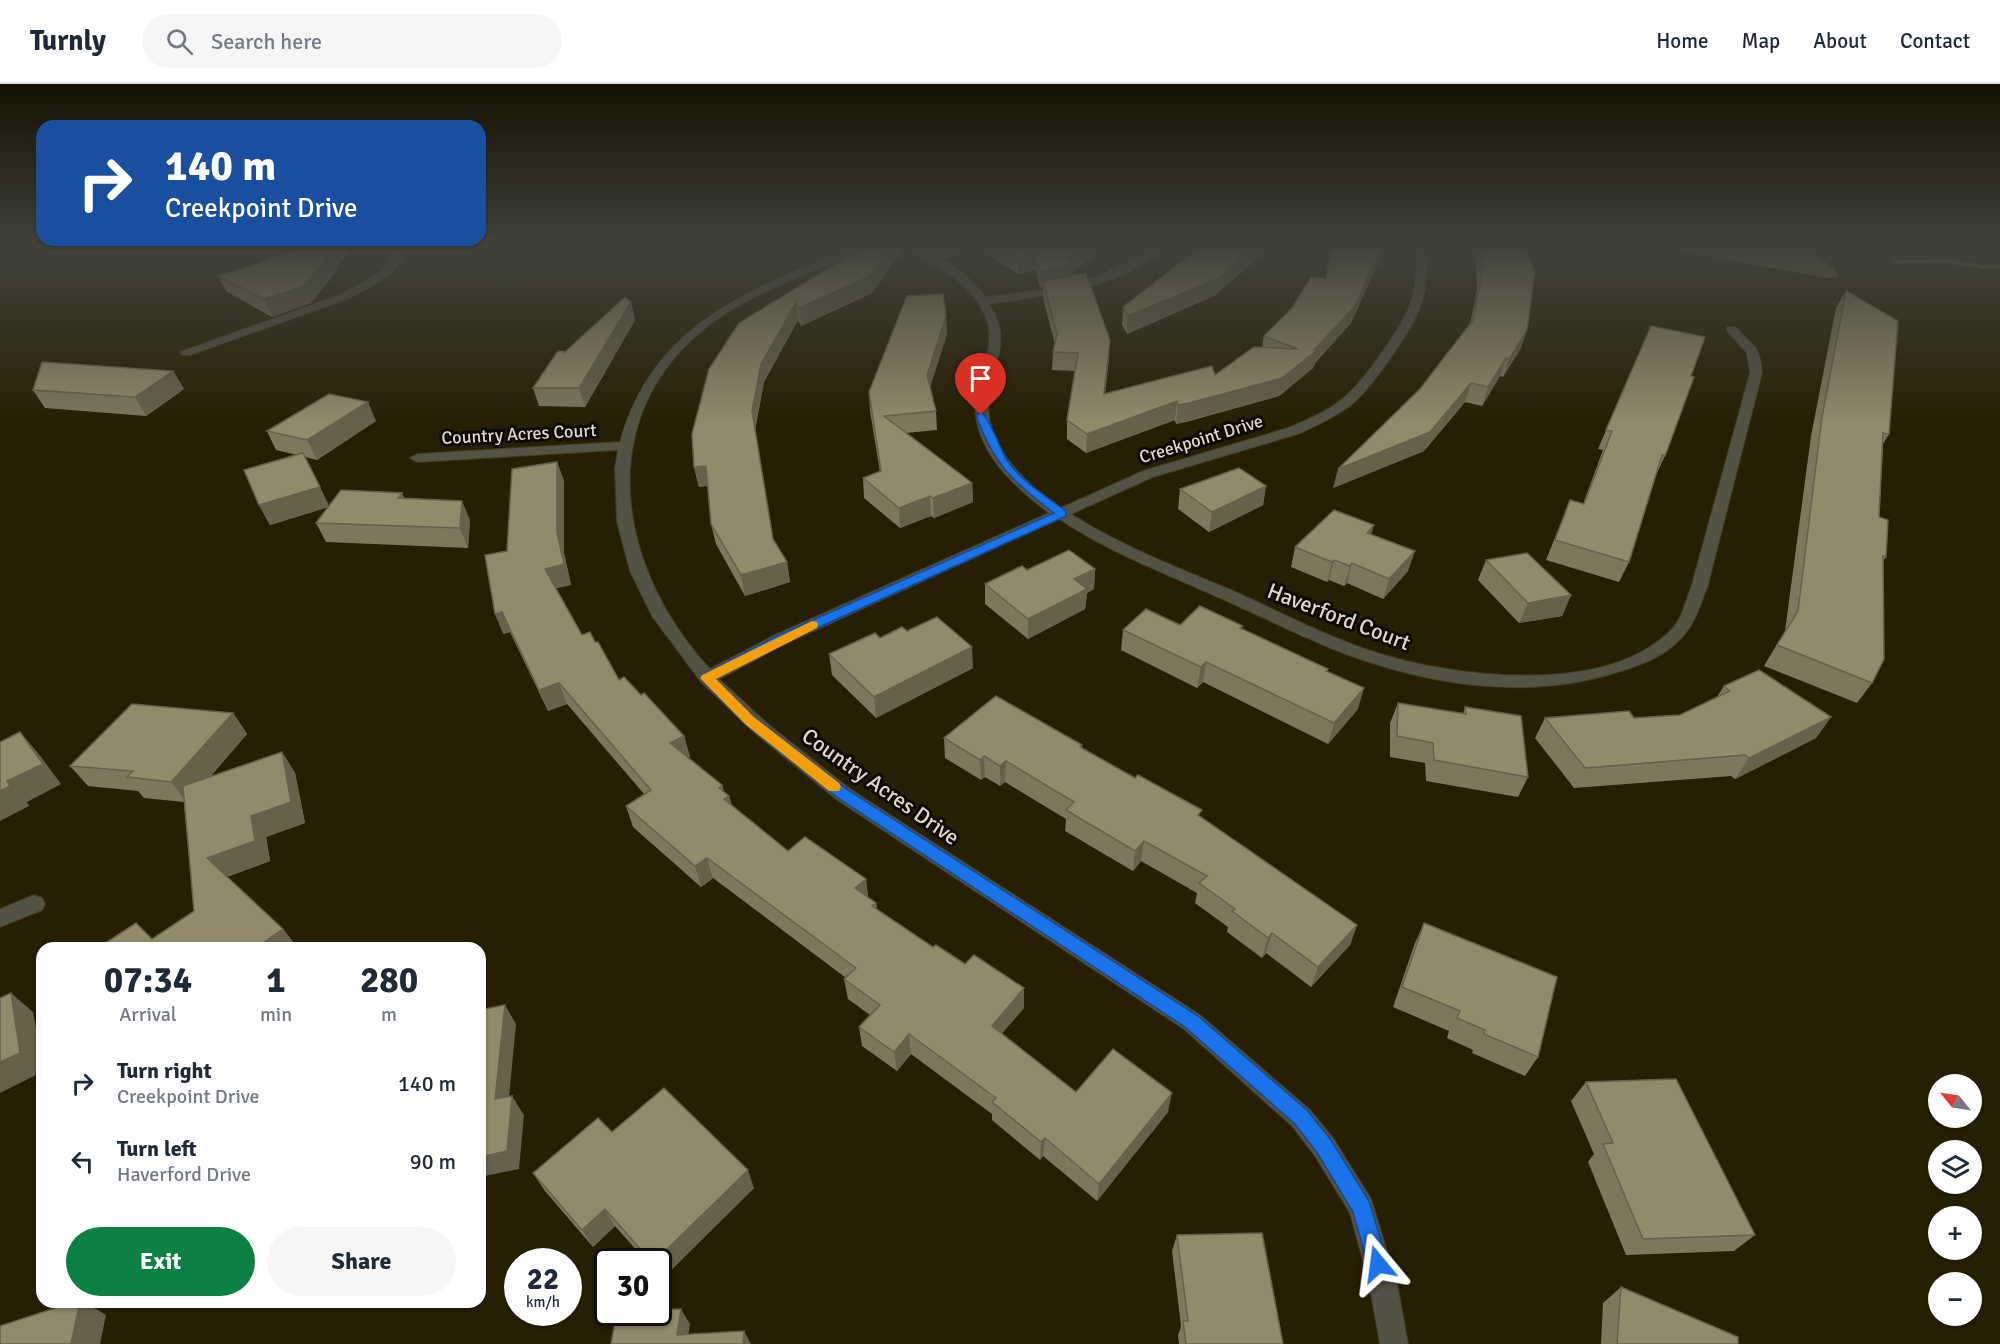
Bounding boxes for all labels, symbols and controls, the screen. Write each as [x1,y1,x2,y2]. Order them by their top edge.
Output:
search box [142,14,562,68]
text: Turnly [30,24,106,58]
icon: search [163,25,196,58]
text: Search here [211,28,322,55]
text: Home [1656,28,1709,54]
text: Map [1742,28,1780,54]
text: About [1813,28,1867,54]
text: Contact [1900,28,1970,54]
text: 140 m [165,141,276,192]
icon: right [66,144,144,222]
text: Creekpoint Drive [165,192,358,225]
pin [955,353,1006,415]
icon: arrive [964,362,997,395]
street label: Creekpoint Drive [1136,410,1266,468]
street label: Country Acres Court [441,419,597,449]
street label: Haverford Court [1264,577,1414,656]
street label: Country Acres Drive [797,722,965,851]
text: 07:34 [104,958,192,1003]
text: 1 [266,958,286,1003]
text: 280 [360,958,418,1003]
text: Arrival [119,1002,177,1027]
text: min [260,1002,292,1027]
text: m [381,1002,397,1027]
text: Turn right [117,1057,212,1084]
icon: right [66,1067,99,1100]
text: 140 m [398,1070,456,1097]
north arrow [1928,1074,1982,1128]
map controls [1928,1074,1982,1326]
text: Creekpoint Drive [117,1084,260,1109]
text: Turn left [117,1135,197,1162]
button: layers [1928,1140,1982,1194]
icon: left [66,1145,99,1178]
text: 90 m [410,1148,456,1175]
text: Haverford Drive [117,1162,251,1187]
button: + [1928,1206,1982,1260]
button: Exit [66,1227,255,1296]
button: Share [267,1227,456,1296]
position arrow [1346,1232,1410,1296]
speed limit sign: 30 [594,1248,672,1326]
text: 22 [527,1261,559,1298]
button: − [1928,1272,1982,1326]
text: km/h [526,1293,560,1311]

